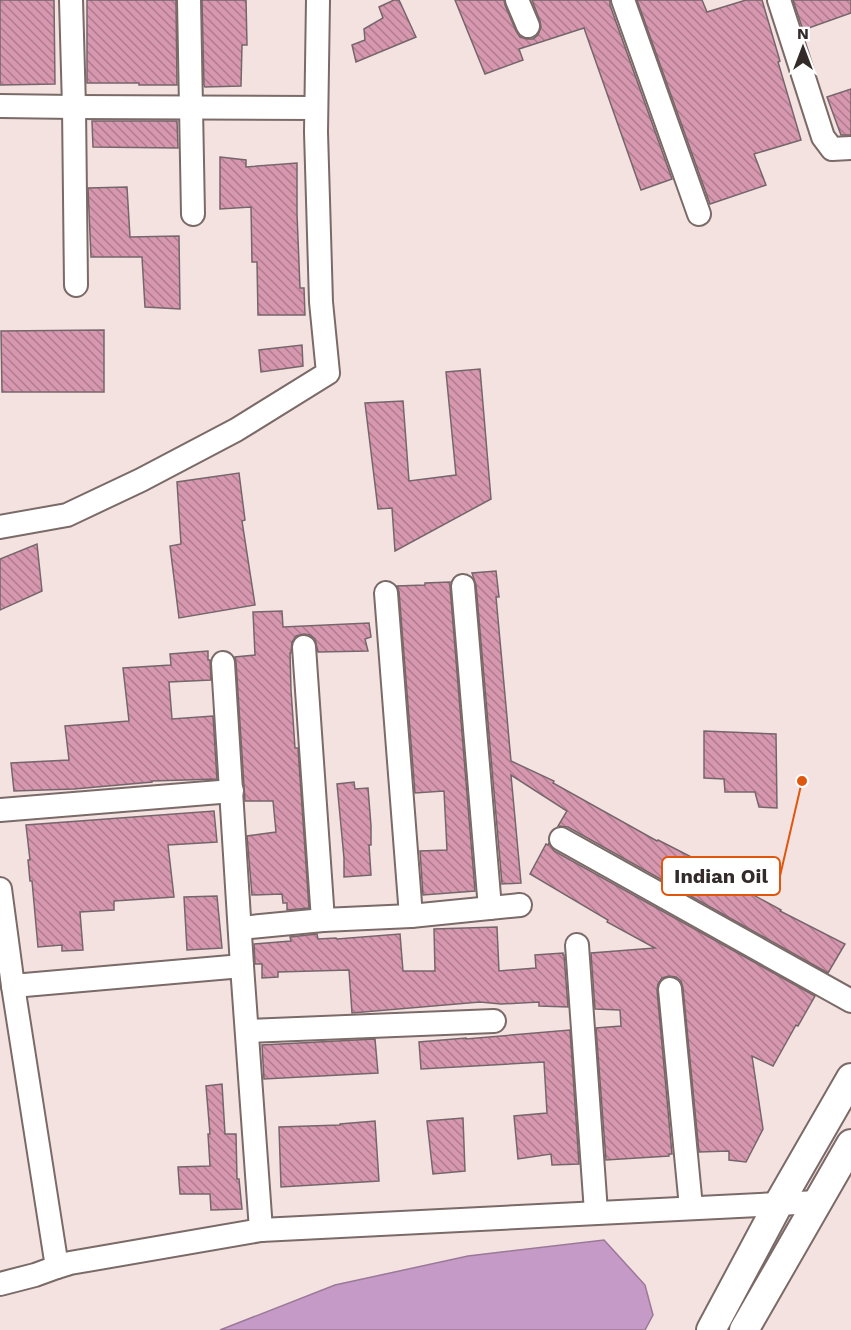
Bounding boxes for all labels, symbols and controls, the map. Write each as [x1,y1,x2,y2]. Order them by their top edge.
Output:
north arrow [773,18,833,78]
text: N [797,24,809,43]
callout: Indian Oil [662,857,780,895]
text: Indian Oil [674,864,768,888]

